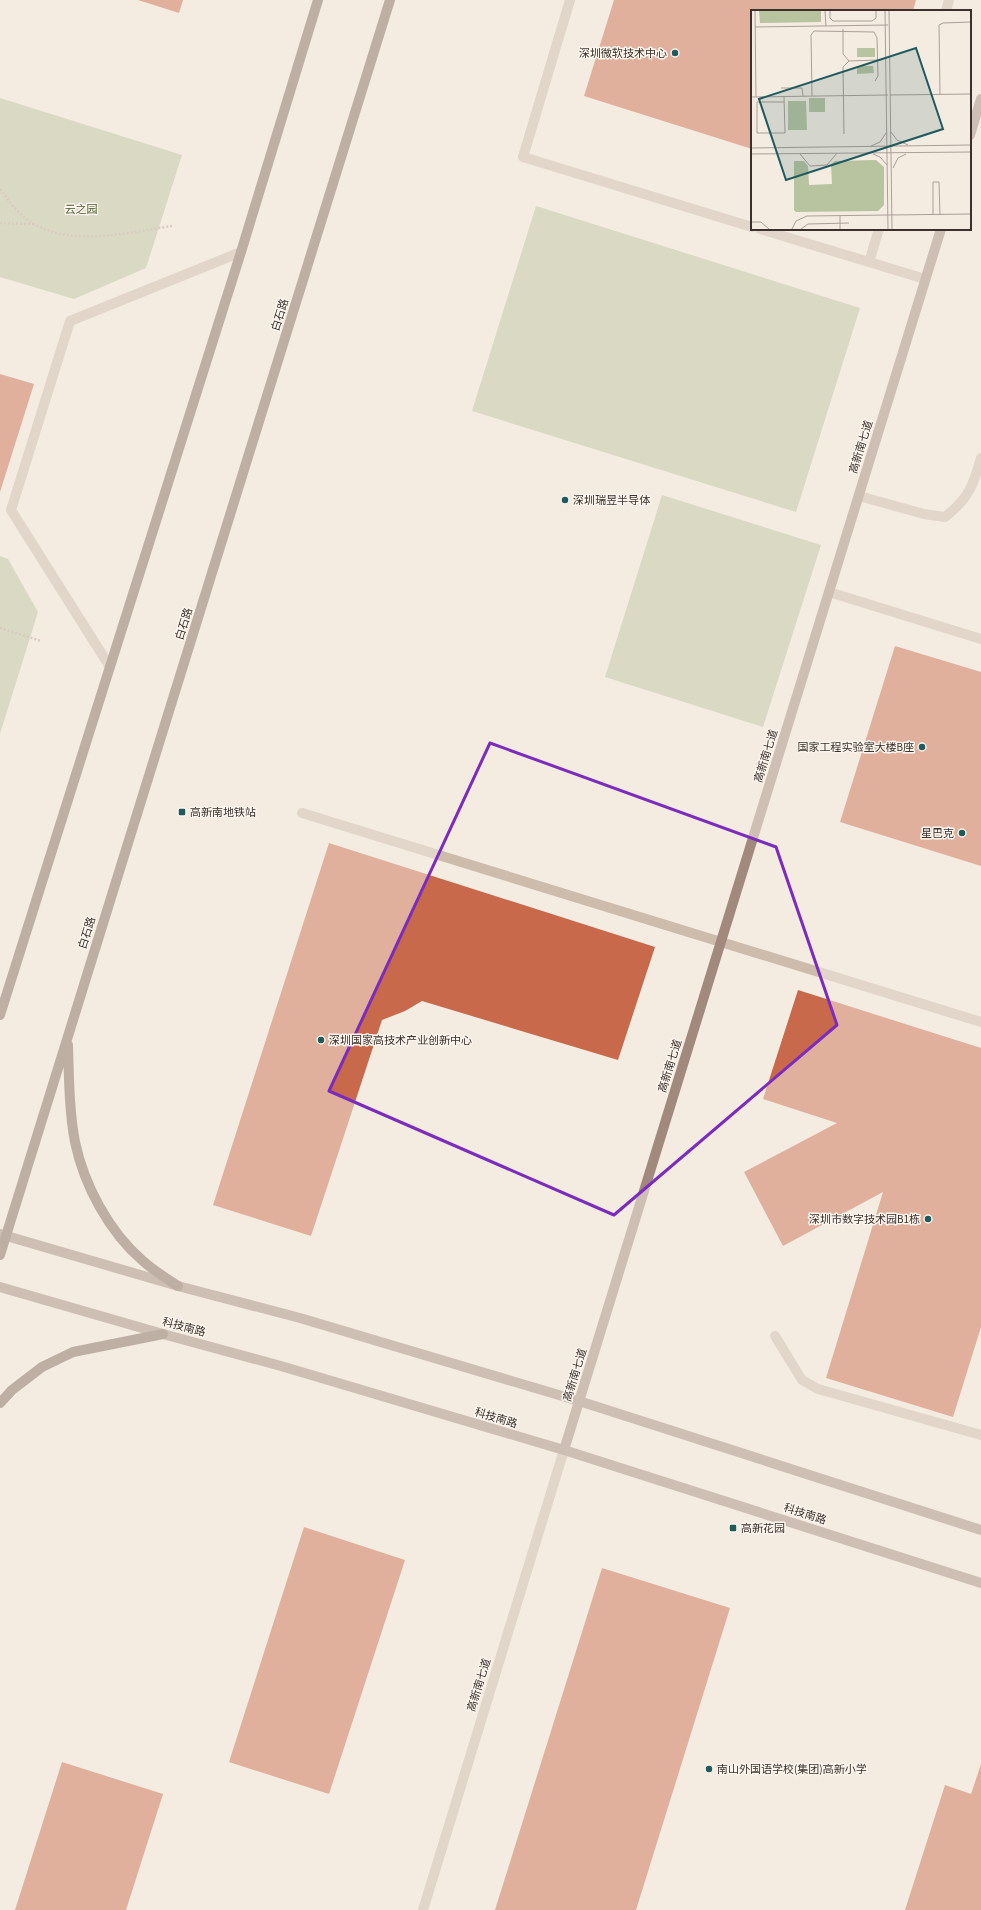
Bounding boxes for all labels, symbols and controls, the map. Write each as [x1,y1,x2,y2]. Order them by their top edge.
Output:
inset map [751,10,971,230]
place label: 深圳微软技术中心 [579,46,667,61]
marker: 深圳微软技术中心 [670,48,680,58]
park label: 云之园 [65,202,98,217]
street label: 白石路 [268,297,292,333]
street label: 高新南七道 [846,419,876,475]
place label: 深圳瑞昱半导体 [573,493,651,508]
marker: 深圳瑞昱半导体 [560,495,570,505]
street label: 白石路 [172,606,196,642]
street label: 高新南七道 [751,728,781,784]
place label: 国家工程实验室大楼B座 [798,740,914,755]
marker: 国家工程实验室大楼B座 [917,742,927,752]
place label: 高新南地铁站 [190,805,256,820]
marker: 高新南地铁站 [177,807,187,817]
place label: 星巴克 [921,826,954,841]
marker: 星巴克 [957,828,967,838]
street label: 白石路 [75,915,99,951]
place label: 深圳国家高技术产业创新中心 [329,1033,472,1048]
marker: 深圳国家高技术产业创新中心 [316,1035,326,1045]
street label: 高新南七道 [655,1038,685,1094]
place label: 深圳市数字技术园B1栋 [809,1212,920,1227]
marker: 深圳市数字技术园B1栋 [923,1214,933,1224]
street label: 科技南路 [161,1314,207,1340]
street label: 高新南七道 [560,1347,590,1403]
street label: 科技南路 [473,1404,519,1432]
street label: 科技南路 [782,1500,828,1528]
place label: 高新花园 [741,1521,785,1536]
marker: 高新花园 [728,1523,738,1533]
street label: 高新南七道 [464,1657,494,1713]
place label: 南山外国语学校(集团)高新小学 [717,1762,867,1777]
marker: 南山外国语学校(集团)高新小学 [704,1764,714,1774]

